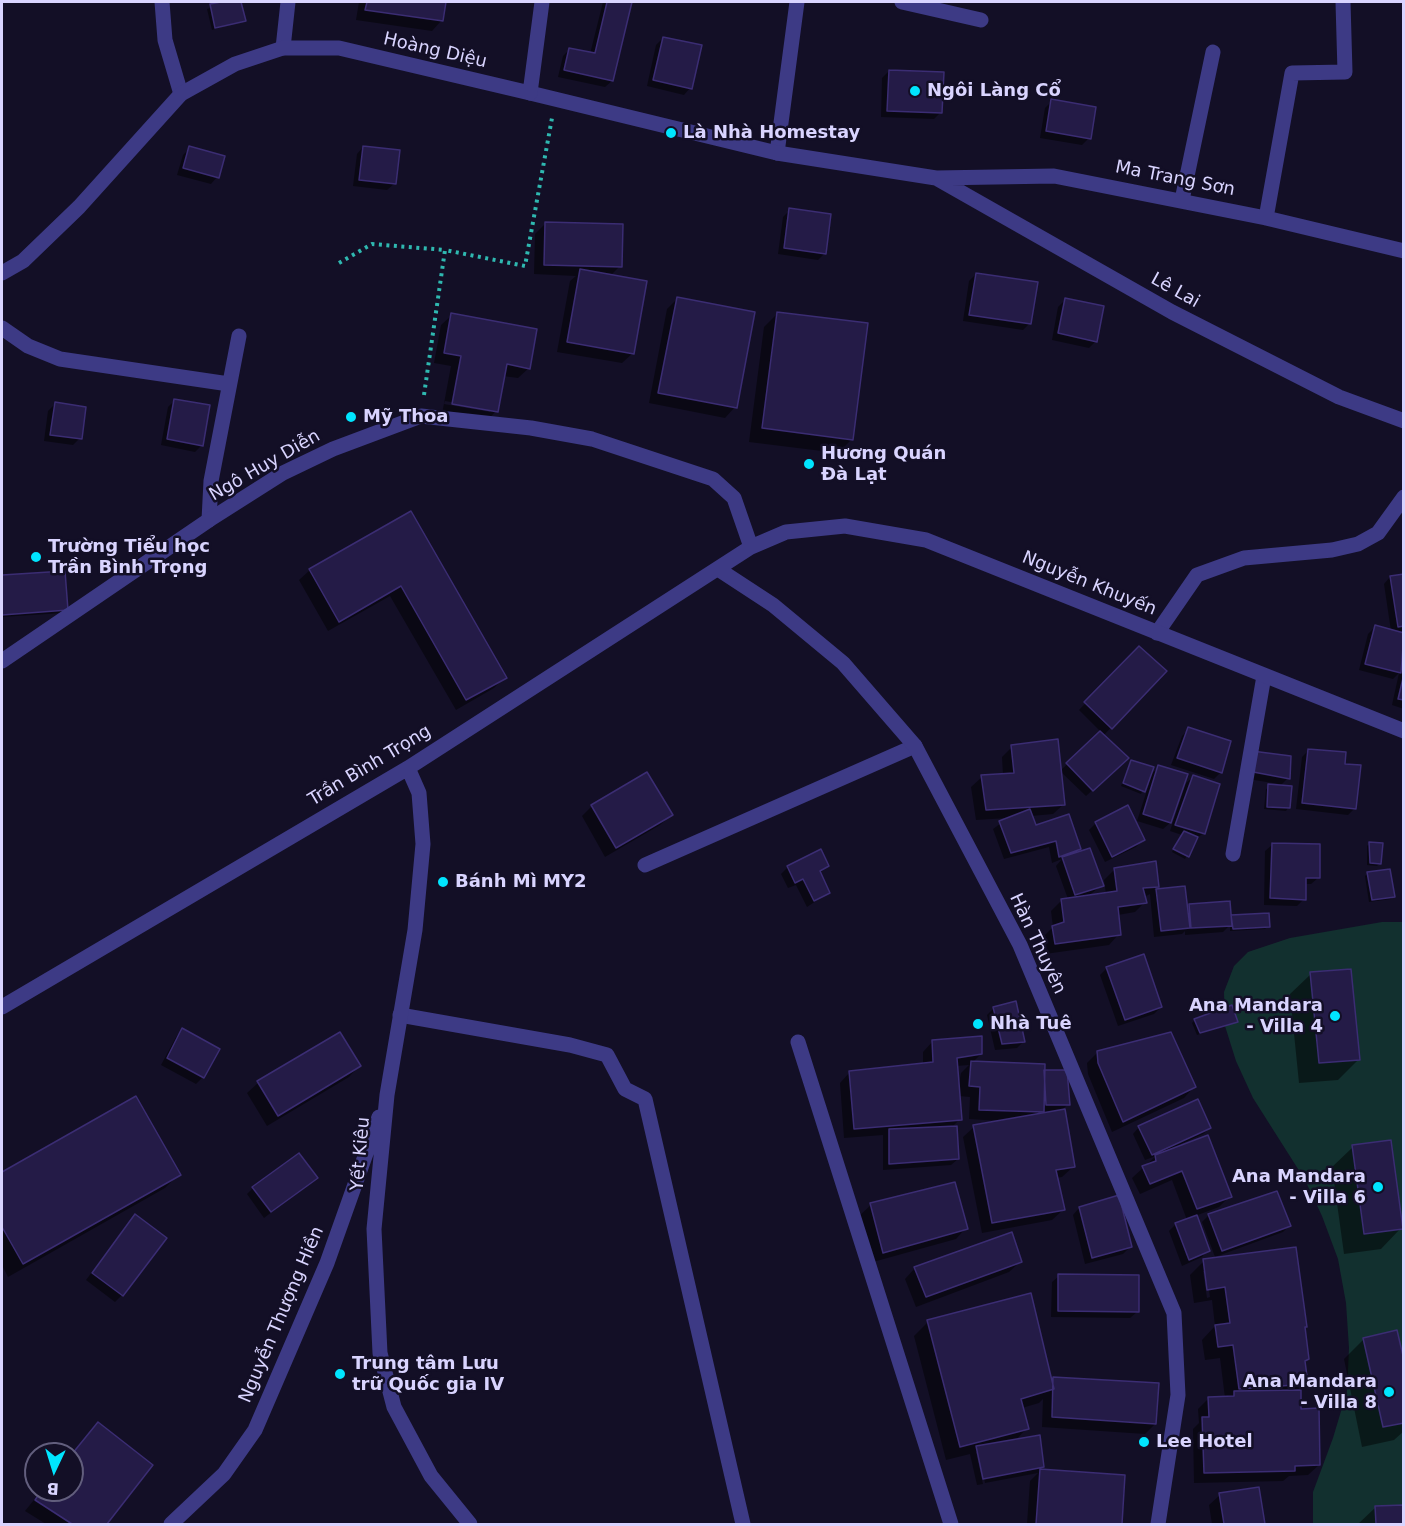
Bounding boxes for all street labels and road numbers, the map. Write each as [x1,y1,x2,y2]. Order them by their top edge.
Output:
street label: Hoàng Diệu [381,29,489,73]
street label: Ma Trang Sơn [1113,157,1237,201]
street label: Lê Lai [1147,269,1203,313]
street label: Ngô Huy Diễn [206,426,324,506]
street label: Nguyễn Khuyến [1019,547,1159,621]
street label: Trần Bình Trọng [305,721,435,811]
street label: Hàn Thuyên [1004,890,1070,998]
street label: Yết Kiêu [347,1116,375,1192]
street label: Nguyễn Thượng Hiền [235,1224,329,1406]

